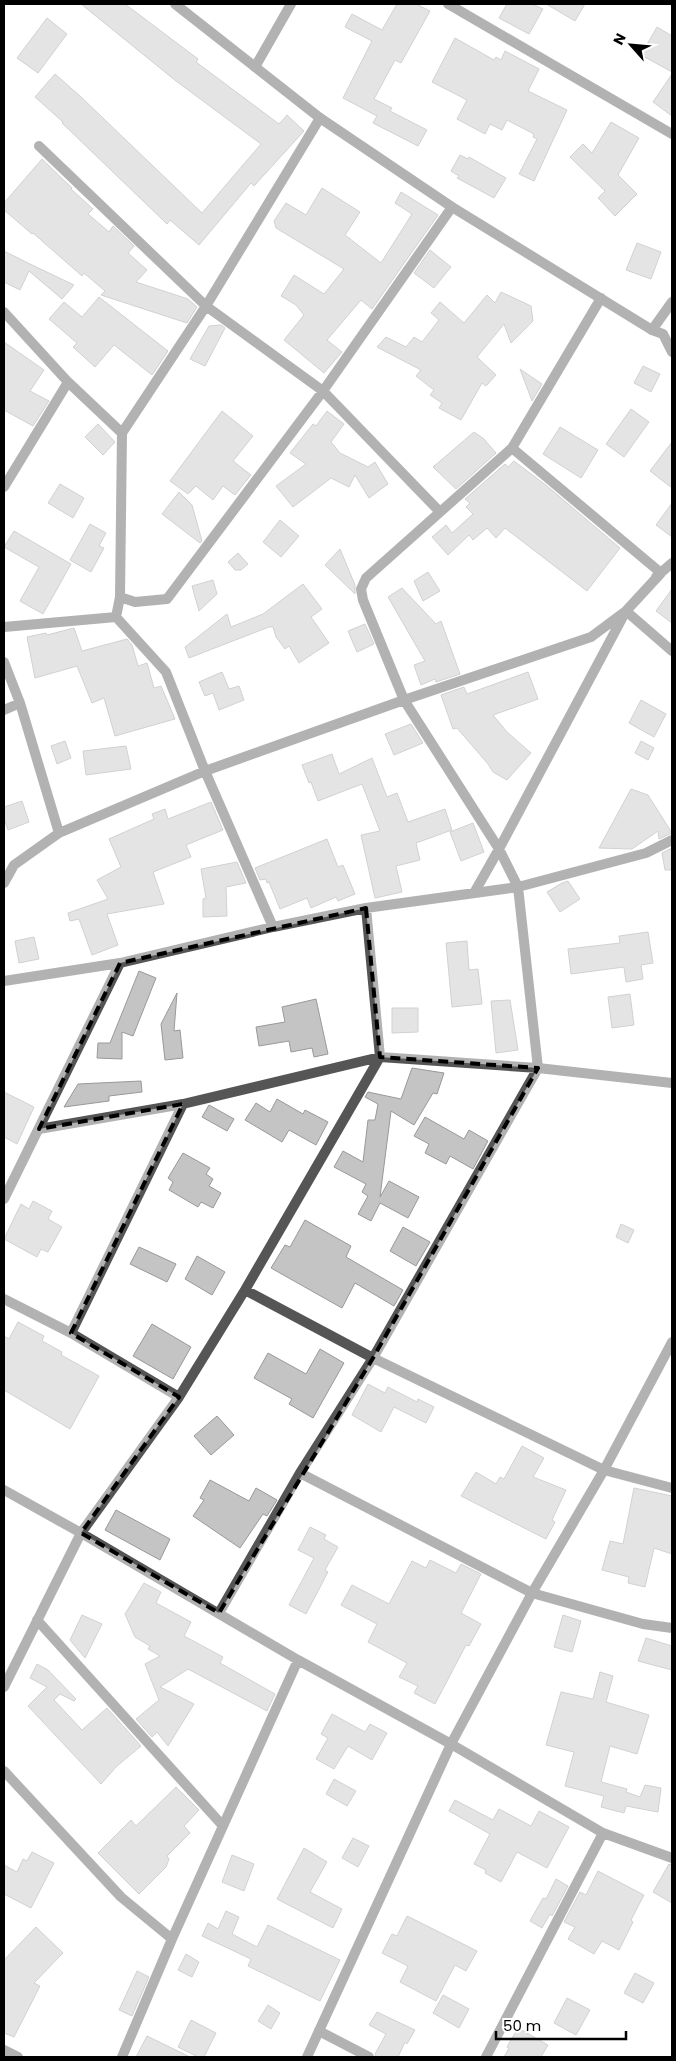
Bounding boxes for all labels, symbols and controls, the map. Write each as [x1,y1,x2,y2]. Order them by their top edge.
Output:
north arrow [606,20,656,70]
text: N [608,30,631,48]
scale bar [496,2008,626,2040]
text: 50 m [503,2015,541,2036]

